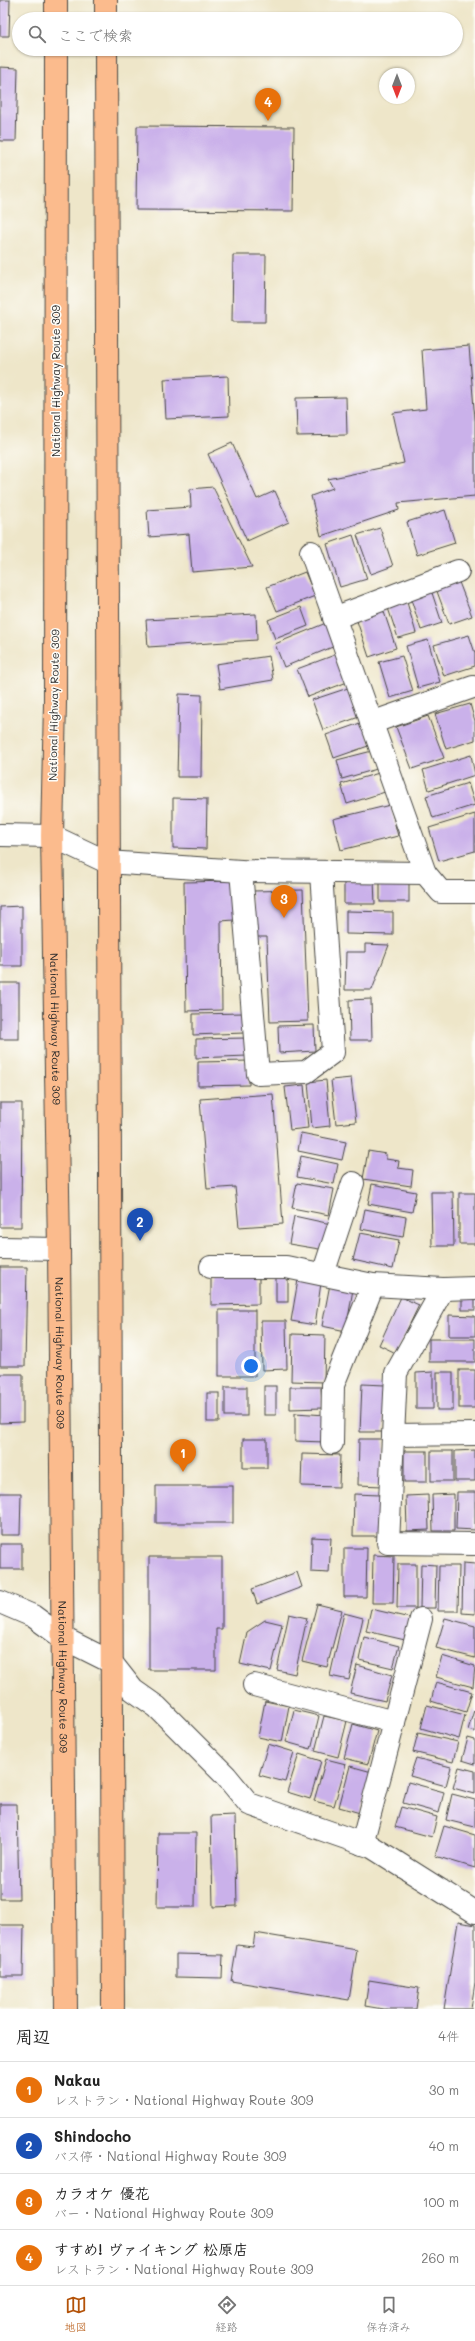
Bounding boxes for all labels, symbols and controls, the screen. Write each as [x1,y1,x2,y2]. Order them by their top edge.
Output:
search box [12,12,463,56]
icon: search [26,23,48,45]
text: ここで検索 [58,25,133,45]
north arrow [379,68,415,104]
pin: 4 [255,88,281,121]
street label: National Highway Route 309 [48,305,63,457]
street label: National Highway Route 309 [45,628,62,781]
pin: 3 [271,885,297,918]
street label: National Highway Route 309 [47,953,65,1106]
pin: 2 [127,1208,153,1241]
street label: National Highway Route 309 [52,1277,69,1429]
your location [241,1356,261,1376]
pin: 1 [170,1439,196,1472]
street label: National Highway Route 309 [55,1601,72,1753]
text: 周辺 [16,2025,50,2047]
text: 4件 [438,2027,459,2044]
text: Nakau [54,2070,101,2090]
text: 1 [26,2081,32,2098]
text: 30 m [429,2081,459,2098]
text: レストラン · National Highway Route 309 [54,2091,314,2108]
text: Shindocho [54,2126,131,2146]
text: 2 [25,2137,33,2154]
text: 40 m [429,2137,459,2154]
text: バス停 · National Highway Route 309 [54,2147,286,2164]
text: カラオケ 優花 [54,2183,149,2203]
text: 3 [25,2193,33,2210]
text: 100 m [423,2193,459,2210]
text: バー · National Highway Route 309 [54,2204,273,2221]
text: すすめ! ヴァイキング 松原店 [54,2239,248,2259]
text: 4 [25,2249,33,2266]
text: 260 m [421,2249,459,2266]
text: レストラン · National Highway Route 309 [54,2260,314,2277]
tab: 地図 [65,2294,87,2334]
tab: 経路 [216,2294,238,2334]
tab: 保存済み [367,2294,411,2334]

